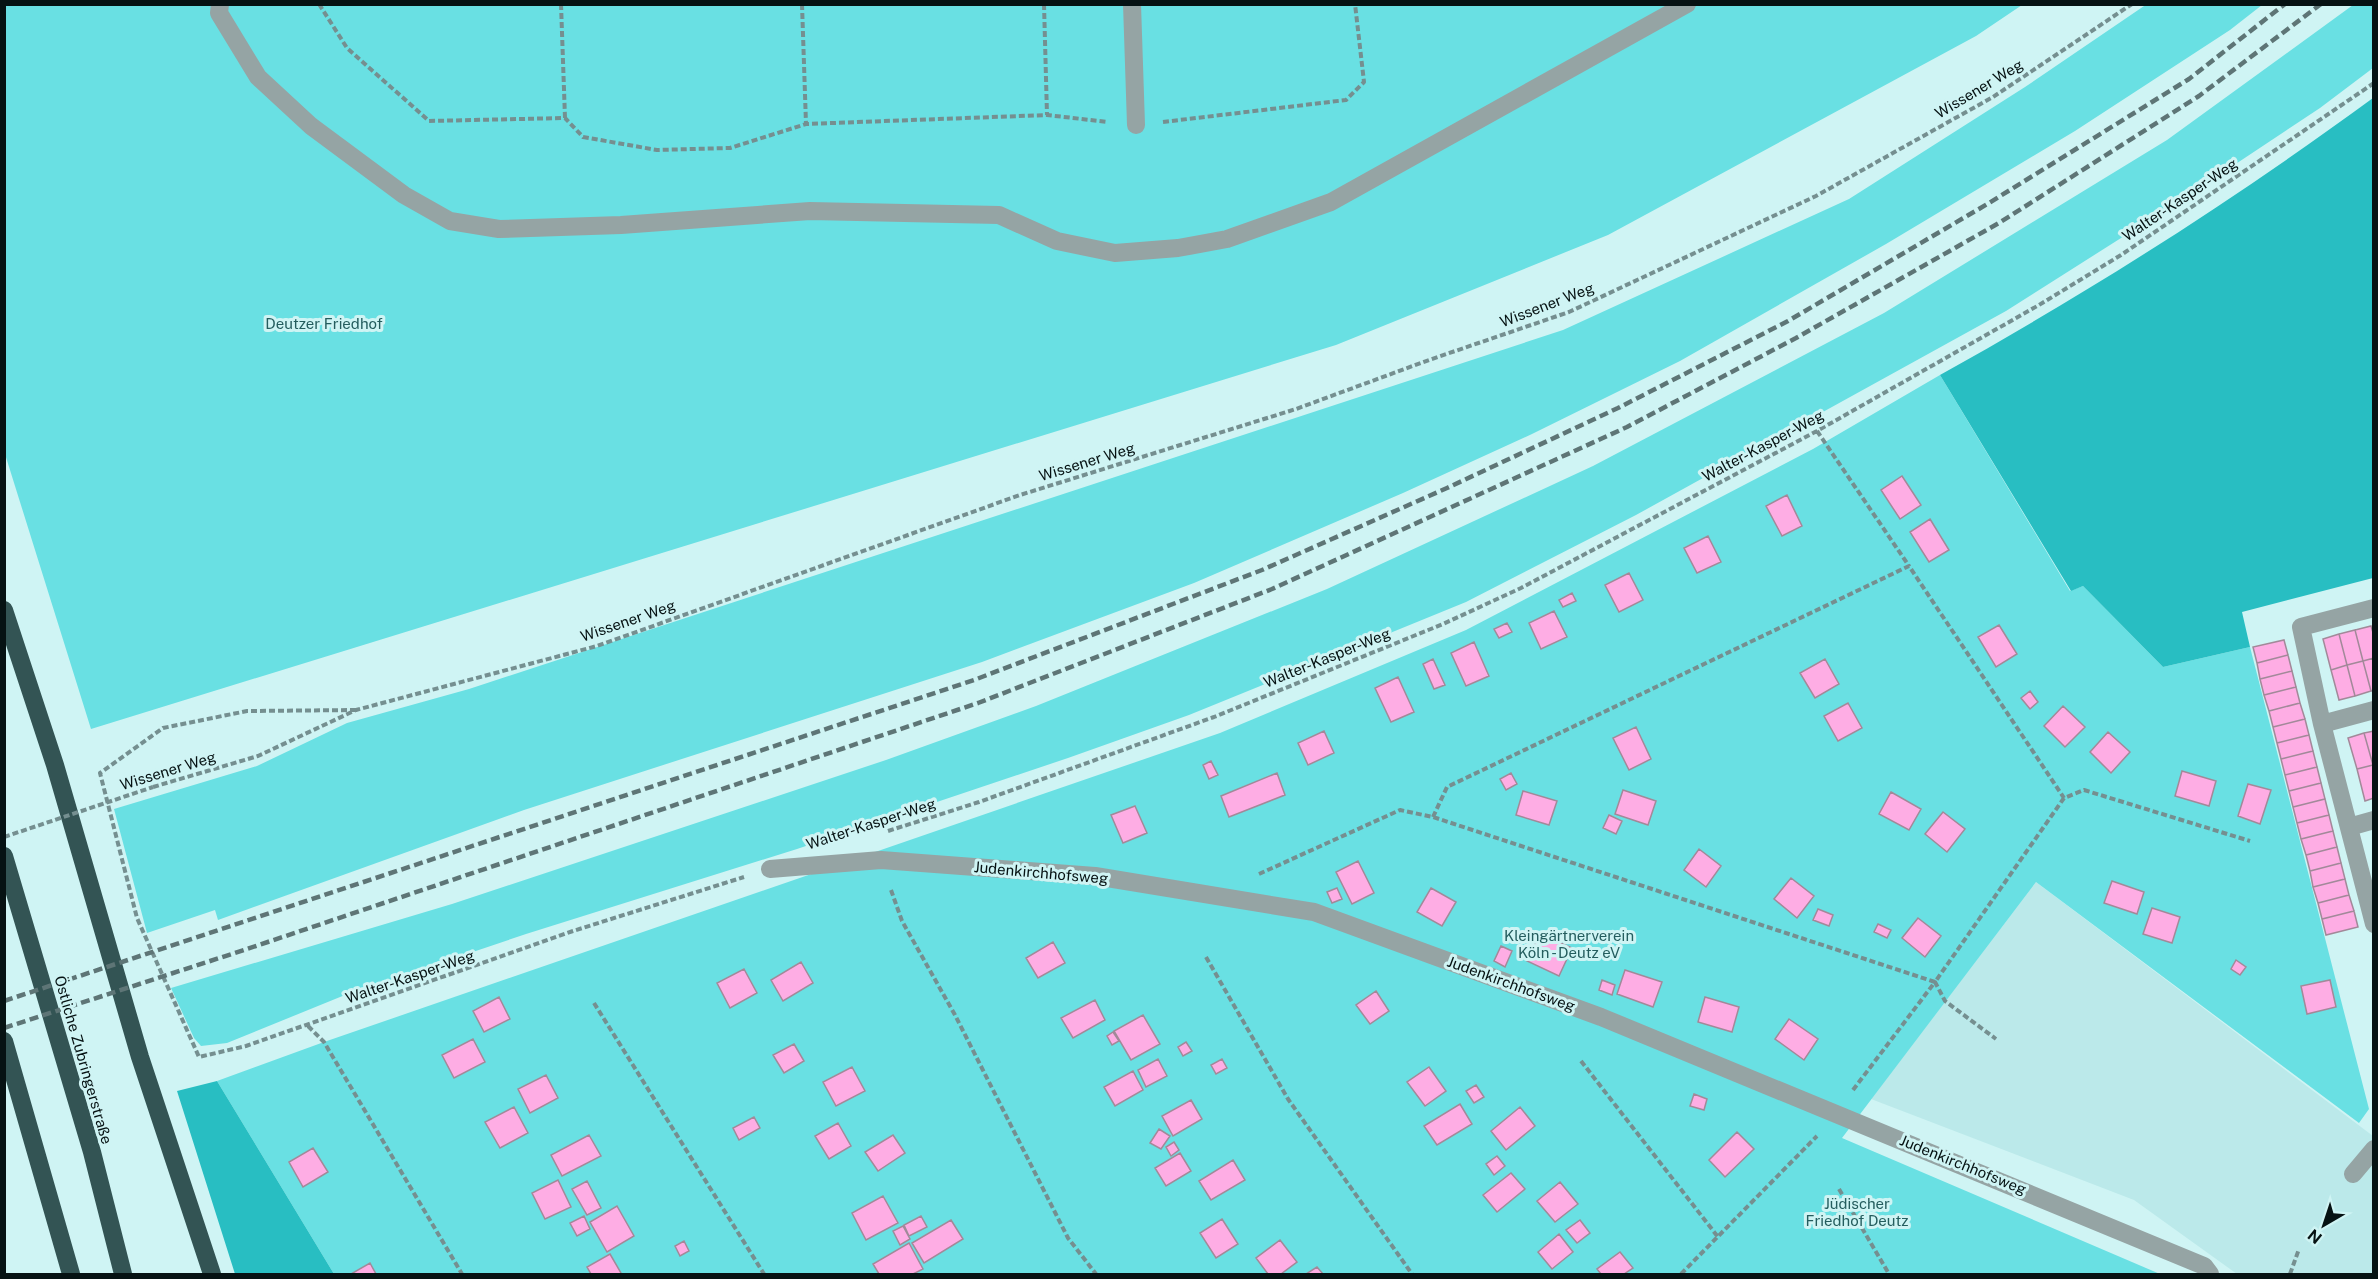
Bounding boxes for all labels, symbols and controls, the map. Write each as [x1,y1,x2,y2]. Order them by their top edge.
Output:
street label: Wissener Weg [1932,56,2026,121]
street label: Walter-Kasper-Weg [2119,155,2241,244]
street label: Wissener Weg [1497,279,1596,330]
park label: Deutzer Friedhof [265,315,383,332]
street label: Walter-Kasper-Weg [1699,406,1826,485]
street label: Wissener Weg [1037,439,1137,484]
street label: Wissener Weg [578,596,678,645]
street label: Walter-Kasper-Weg [1261,624,1393,691]
street label: Wissener Weg [118,748,218,793]
street label: Walter-Kasper-Weg [804,795,938,852]
street label: Judenkirchhofsweg [973,858,1109,887]
park label: Kleingärtnerverein Köln - Deutz eV [1504,927,1634,961]
street label: Walter-Kasper-Weg [343,946,477,1007]
street label: Judenkirchhofsweg [1445,952,1577,1015]
street label: Östliche Zubringerstraße [51,973,117,1146]
street label: Judenkirchhofsweg [1897,1131,2029,1198]
park label: Jüdischer Friedhof Deutz [1805,1195,1909,1229]
north arrow [2294,1195,2354,1255]
text: N [2304,1225,2326,1248]

